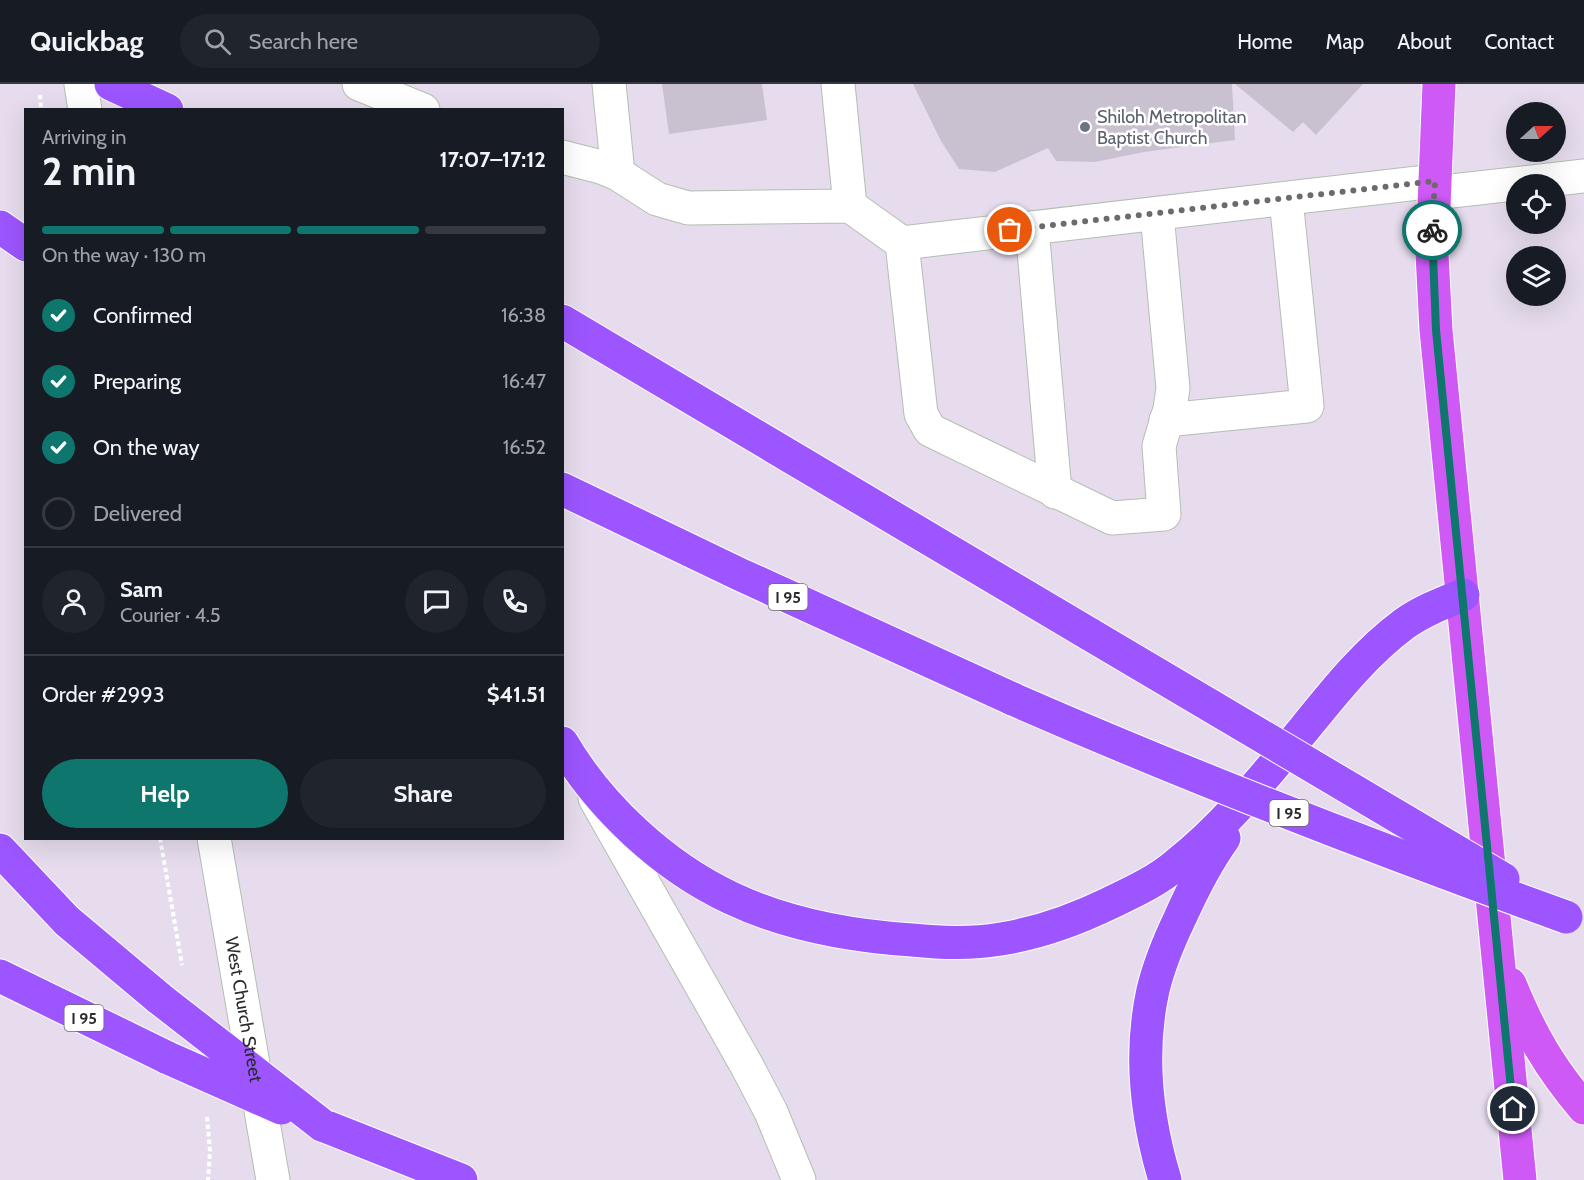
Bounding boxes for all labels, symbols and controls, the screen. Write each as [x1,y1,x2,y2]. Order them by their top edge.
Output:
search box [180,14,600,68]
text: Quickbag [30,24,144,58]
icon: search [201,25,234,58]
text: Search here [249,28,358,55]
text: Home [1237,29,1293,54]
text: Map [1326,29,1364,54]
text: About [1397,29,1451,54]
text: Contact [1484,29,1554,54]
north arrow [1506,102,1566,162]
map controls [1506,102,1566,306]
place label: Shiloh Metropolitan Baptist Church [1097,106,1247,149]
marker: Shiloh Metropolitan Baptist Church [1078,120,1092,134]
text: Arriving in [42,125,126,149]
text: 17:07–17:12 [440,146,546,173]
text: 2 min [42,147,136,195]
button: locate [1506,174,1566,234]
courier [1402,200,1462,260]
pin [984,204,1035,255]
icon: bag [993,213,1026,246]
icon: bike [1416,214,1449,247]
text: On the way · 130 m [42,243,206,267]
button: layers [1506,246,1566,306]
icon: check [42,299,75,332]
text: Confirmed [93,302,192,329]
text: 16:38 [501,303,546,327]
icon: check [42,365,75,398]
text: Preparing [93,368,181,395]
text: 16:47 [502,369,546,393]
icon: check [42,431,75,464]
text: On the way [93,434,200,461]
text: 16:52 [503,435,546,459]
text: Delivered [93,500,182,527]
button: person [42,570,105,633]
button: chat [405,570,468,633]
button: phone [483,570,546,633]
text: Sam [120,576,163,603]
road number: I 95 [768,584,808,610]
text: Courier · 4.5 [120,603,221,627]
text: Order #2993 [42,681,165,708]
text: $41.51 [487,681,546,708]
button: Help [42,759,288,828]
button: Share [300,759,546,828]
road number: I 95 [1270,800,1308,826]
street label: West Church Street [220,935,267,1084]
road number: I 95 [64,1005,104,1031]
pin [1487,1083,1538,1134]
icon: home [1496,1092,1529,1125]

